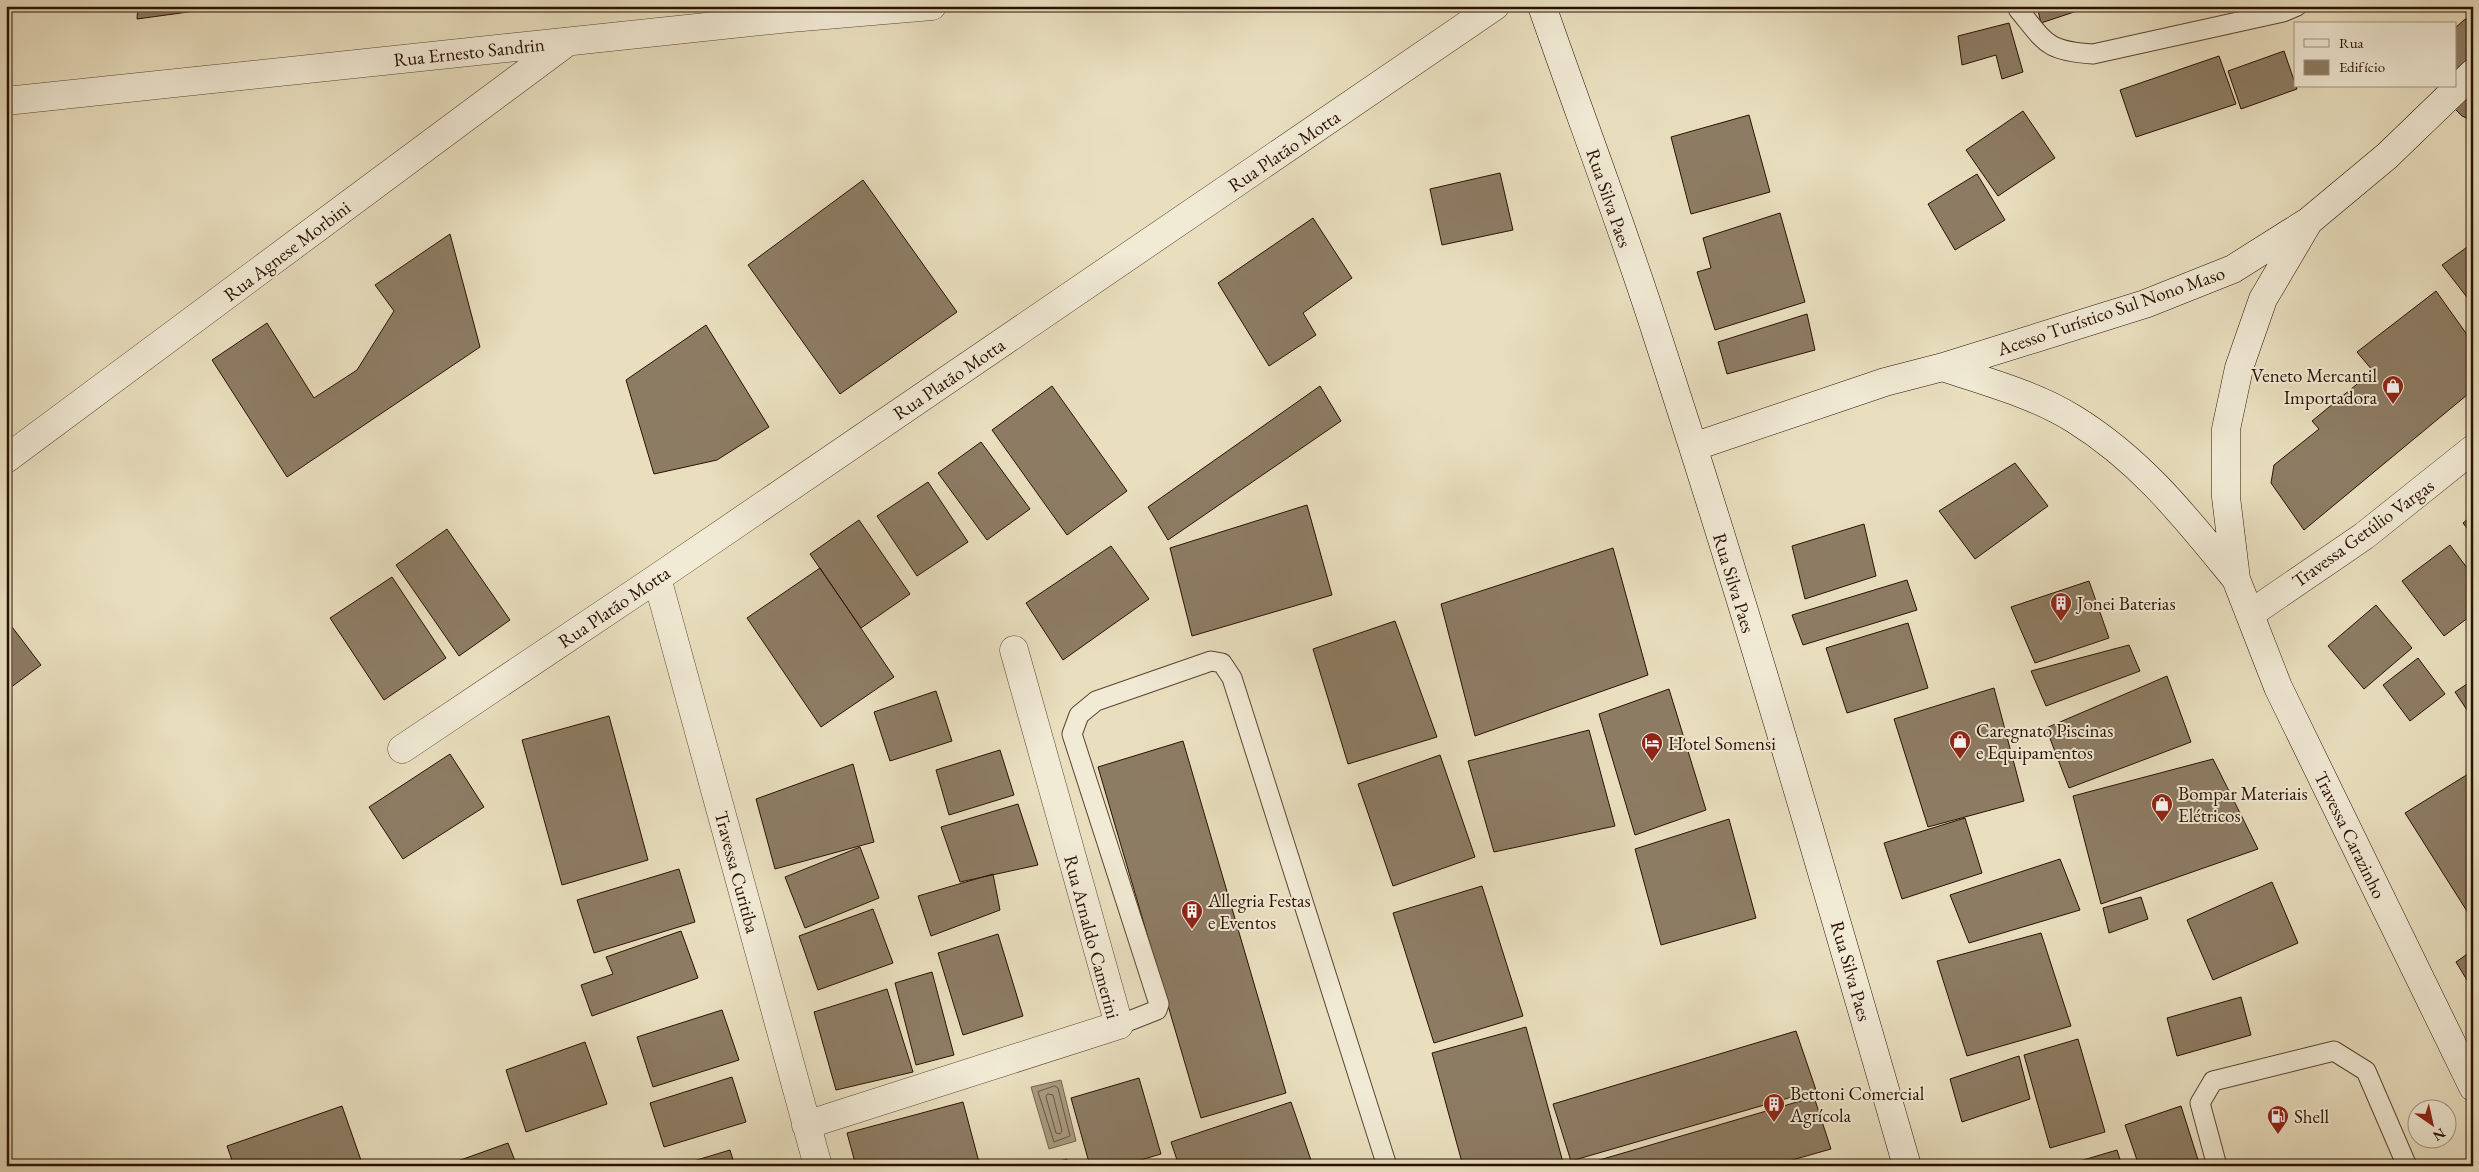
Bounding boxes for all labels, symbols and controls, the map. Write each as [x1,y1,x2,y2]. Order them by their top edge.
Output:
legend [2294,22,2456,88]
street label: Rua Ernesto Sandrin [392,32,546,72]
text: Rua [2339,33,2364,52]
text: Edifício [2339,57,2385,76]
street label: Rua Platão Motta [1223,104,1345,198]
street label: Rua Silva Paes [1580,145,1638,251]
street label: Rua Agnese Morbini [218,195,356,307]
street label: Acesso Turístico Sul Nono Maso [1993,260,2228,362]
street label: Rua Platão Motta [888,332,1010,426]
place label: Veneto Mercantil Importadora [2251,363,2377,410]
shop icon: Veneto Mercantil Importadora [2381,374,2405,405]
street label: Travessa Getúlio Vargas [2287,473,2439,593]
street label: Rua Silva Paes [1707,530,1761,636]
street label: Rua Platão Motta [553,560,675,654]
building icon: Jonei Baterias [2049,591,2073,622]
place label: Jonei Baterias [2075,591,2176,616]
place label: Caregnato Piscinas e Equipamentos [1976,718,2113,765]
shop icon: Caregnato Piscinas e Equipamentos [1948,729,1972,760]
hotel icon: Hotel Somensi [1640,731,1664,762]
place label: Hotel Somensi [1668,731,1776,756]
street label: Travessa Carazinho [2308,767,2392,903]
place label: Bompar Materiais Elétricos [2178,781,2308,828]
shop icon: Bompar Materiais Elétricos [2150,792,2174,823]
street label: Travessa Curitiba [709,808,765,936]
street label: Rua Arnaldo Camerini [1058,852,1126,1022]
place label: Allegria Festas e Eventos [1207,888,1311,935]
building icon: Allegria Festas e Eventos [1180,899,1204,930]
street label: Rua Silva Paes [1825,918,1877,1024]
place label: Bettoni Comercial Agrícola [1789,1081,1925,1128]
building icon: Bettoni Comercial Agrícola [1762,1092,1786,1123]
north arrow [2406,1100,2456,1150]
fuel station icon: Shell [2266,1104,2290,1135]
place label: Shell [2294,1104,2330,1129]
text: N [2429,1124,2449,1146]

